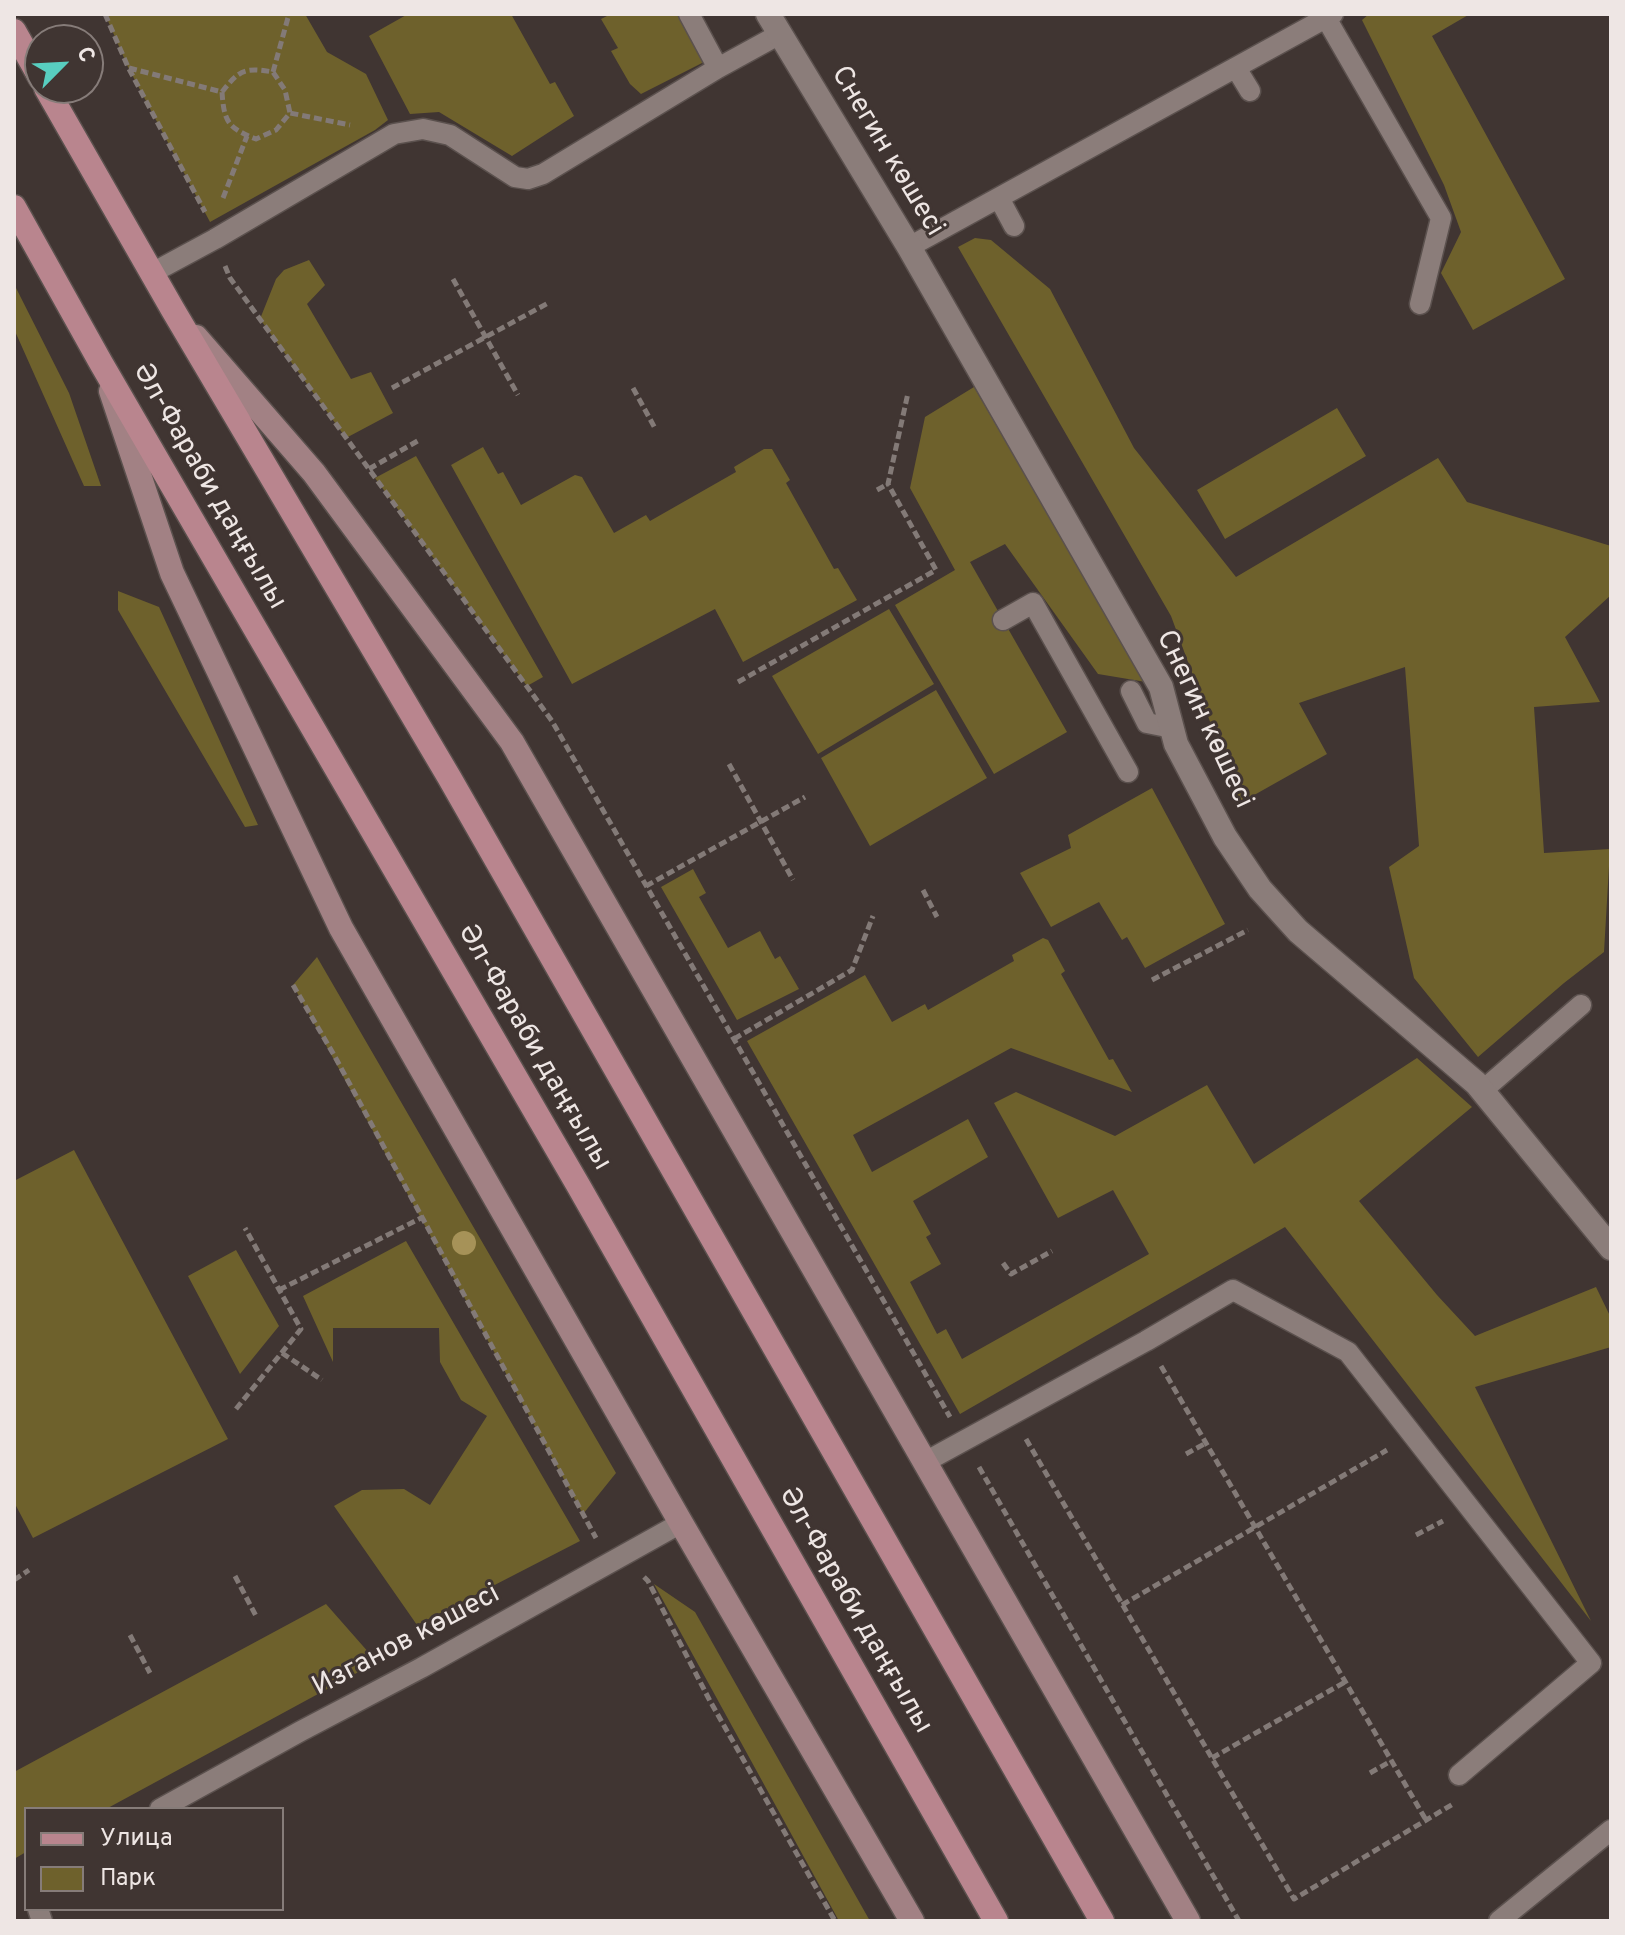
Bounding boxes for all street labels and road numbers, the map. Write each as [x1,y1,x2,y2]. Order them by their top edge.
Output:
street label: Снегин көшесі [822,61,950,243]
street label: Әл-Фараби даңғылы [124,358,292,616]
street label: Снегин көшесі [1147,626,1259,814]
street label: Әл-Фараби даңғылы [449,919,617,1177]
street label: Әл-Фараби даңғылы [770,1482,938,1740]
street label: Изганов көшесі [308,1578,506,1706]

